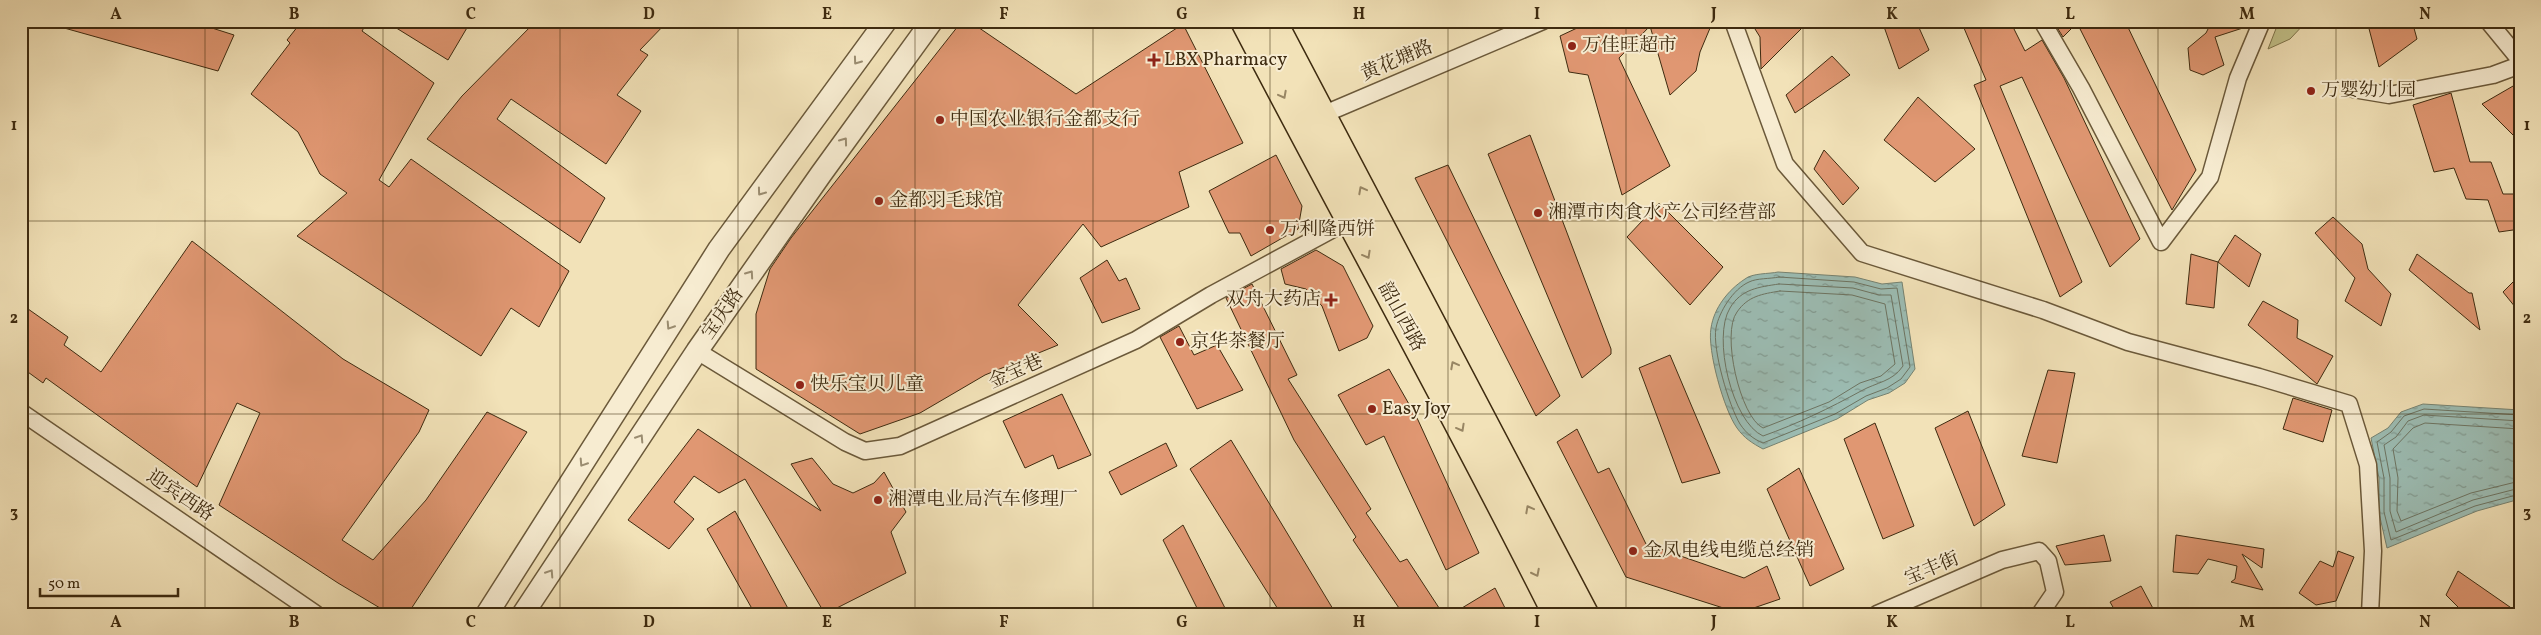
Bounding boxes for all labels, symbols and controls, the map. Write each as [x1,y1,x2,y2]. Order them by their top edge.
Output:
text: A [110,4,122,26]
text: B [289,4,300,26]
text: C [466,4,476,26]
text: D [643,4,655,26]
text: E [822,4,832,26]
text: F [999,4,1009,26]
text: G [1176,4,1188,26]
text: H [1353,4,1365,26]
text: I [1534,4,1540,26]
text: J [1710,4,1717,26]
text: K [1886,4,1898,26]
text: L [2065,4,2075,26]
text: M [2239,4,2255,26]
text: N [2419,4,2431,26]
place label: 万佳旺超市 [1582,33,1677,59]
street label: 黄花塘路 [1357,34,1437,88]
marker: 万佳旺超市 [1566,40,1578,52]
place label: LBX Pharmacy [1164,47,1287,73]
marker: LBX Pharmacy [1148,54,1160,66]
one-way arrow [855,55,863,64]
place label: 万婴幼儿园 [2321,78,2416,104]
marker: 万婴幼儿园 [2305,85,2317,97]
one-way arrow [1277,90,1287,99]
place label: 中国农业银行金都支行 [950,107,1140,133]
marker: 中国农业银行金都支行 [934,114,946,126]
text: 1 [11,115,17,137]
text: 1 [2524,115,2530,137]
one-way arrow [838,137,847,147]
one-way arrow [758,186,767,196]
one-way arrow [1358,186,1368,195]
place label: 金都羽毛球馆 [889,188,1003,214]
marker: 金都羽毛球馆 [873,195,885,207]
place label: 湘潭市肉食水产公司经营部 [1548,200,1776,226]
marker: 湘潭市肉食水产公司经营部 [1532,207,1544,219]
place label: 万利隆西饼 [1280,217,1375,243]
marker: 万利隆西饼 [1264,224,1276,236]
one-way arrow [1361,249,1371,258]
one-way arrow [744,270,753,280]
street label: 韶山西路 [1371,277,1431,357]
street label: 宝庆路 [696,283,750,345]
place label: 双舟大药店 [1226,287,1321,313]
marker: 双舟大药店 [1325,294,1337,306]
text: 2 [10,308,18,330]
text: 2 [2523,308,2531,330]
one-way arrow [667,320,676,330]
place label: 京华茶餐厅 [1190,329,1285,355]
marker: 京华茶餐厅 [1174,336,1186,348]
street label: 金宝巷 [985,349,1047,395]
one-way arrow [1450,361,1460,370]
place label: 快乐宝贝儿童 [810,372,924,398]
marker: 快乐宝贝儿童 [794,379,806,391]
place label: Easy Joy [1382,396,1451,422]
marker: Easy Joy [1366,403,1378,415]
one-way arrow [1455,423,1465,432]
one-way arrow [634,434,643,443]
one-way arrow [579,458,589,467]
street label: 迎宾西路 [141,464,219,528]
place label: 湘潭电业局汽车修理厂 [888,487,1078,513]
marker: 湘潭电业局汽车修理厂 [872,494,884,506]
text: 3 [10,502,18,524]
text: 3 [2523,502,2531,524]
one-way arrow [1525,505,1535,514]
place label: 金凤电线电缆总经销 [1643,538,1814,564]
marker: 金凤电线电缆总经销 [1627,545,1639,557]
street label: 宝丰街 [1901,546,1963,592]
scale bar [40,565,178,597]
one-way arrow [1529,567,1539,576]
one-way arrow [544,569,553,579]
text: 50 m [48,574,80,595]
text: A [110,612,122,634]
text: B [289,612,300,634]
text: C [466,612,476,634]
text: D [643,612,655,634]
text: E [822,612,832,634]
text: F [999,612,1009,634]
text: G [1176,612,1188,634]
text: H [1353,612,1365,634]
text: I [1534,612,1540,634]
text: J [1710,612,1717,634]
text: K [1886,612,1898,634]
text: L [2065,612,2075,634]
text: M [2239,612,2255,634]
text: N [2419,612,2431,634]

